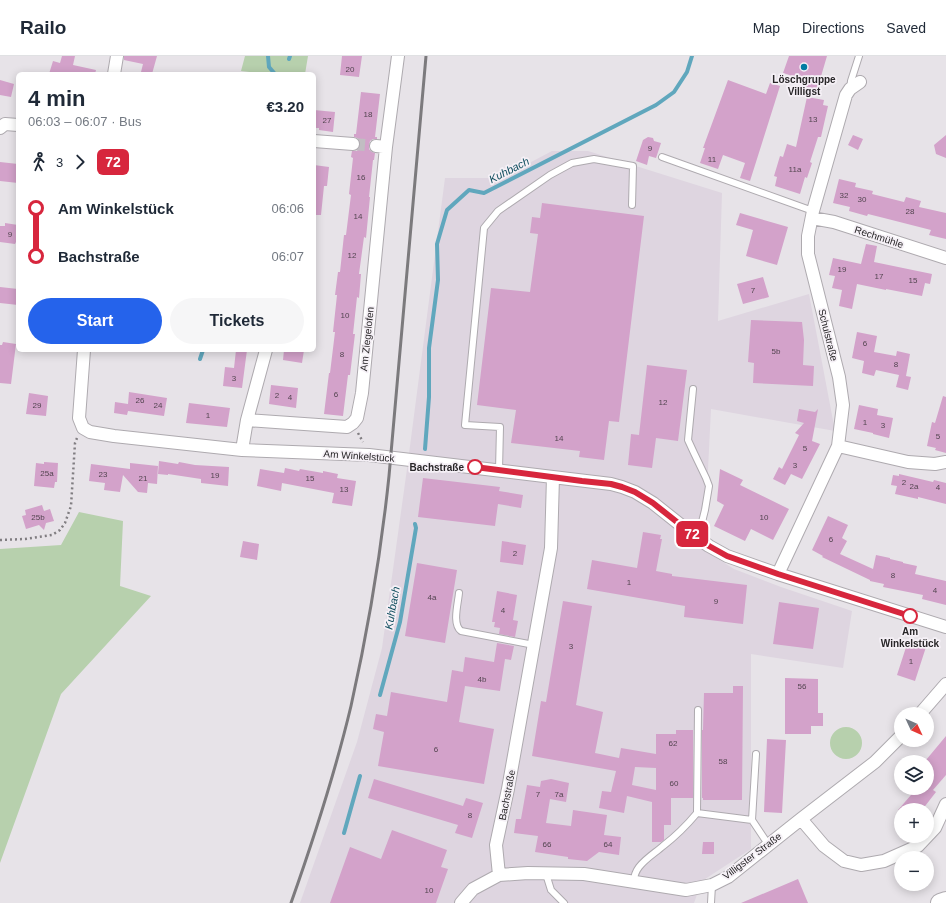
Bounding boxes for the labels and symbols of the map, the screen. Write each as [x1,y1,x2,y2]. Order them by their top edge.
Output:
marker: Löschgruppe Villigst [799,62,809,72]
house number: 20 [346,65,355,74]
place label: Löschgruppe Villigst [772,74,836,97]
house number: 18 [364,110,373,119]
house number: 13 [809,115,818,124]
house number: 27 [323,116,332,125]
house number: 9 [648,144,653,153]
water label: Kuhbach [487,155,531,185]
house number: 11 [708,155,717,164]
house number: 11a [789,165,802,174]
house number: 16 [357,173,366,182]
house number: 32 [840,191,849,200]
house number: 30 [858,195,867,204]
house number: 28 [906,207,915,216]
house number: 14 [354,212,363,221]
street label: Rechmühle [853,224,905,250]
house number: 9 [8,230,13,239]
house number: 12 [348,251,357,260]
house number: 19 [838,265,847,274]
house number: 17 [875,272,884,281]
house number: 15 [909,276,918,285]
house number: 7 [751,286,756,295]
street label: Am Ziegelofen [358,306,376,372]
street label: Schulstraße [816,308,840,363]
house number: 10 [341,311,350,320]
house number: 6 [863,339,868,348]
house number: 5b [772,347,781,356]
house number: 8 [340,350,345,359]
house number: 8 [894,360,899,369]
house number: 3 [232,374,237,383]
house number: 6 [334,390,339,399]
house number: 2 [275,391,280,400]
house number: 4 [288,393,293,402]
house number: 26 [136,396,145,405]
house number: 12 [659,398,668,407]
house number: 29 [33,401,42,410]
house number: 24 [154,401,163,410]
house number: 1 [206,411,211,420]
house number: 1 [863,418,868,427]
house number: 3 [881,421,886,430]
house number: 5 [936,432,941,441]
house number: 14 [555,434,564,443]
house number: 5 [803,444,808,453]
street label: Am Winkelstück [323,448,396,464]
marker: Bachstraße [467,459,483,475]
house number: 3 [793,461,798,470]
place label: Bachstraße [410,462,464,473]
house number: 25a [40,469,54,478]
house number: 23 [99,470,108,479]
house number: 19 [211,471,220,480]
house number: 21 [139,474,148,483]
house number: 15 [306,474,315,483]
house number: 2 [902,478,907,487]
house number: 2a [910,482,919,491]
house number: 4 [936,483,941,492]
house number: 13 [340,485,349,494]
house number: 25b [31,513,45,522]
house number: 10 [760,513,769,522]
line badge: 72 [674,521,710,547]
house number: 6 [829,535,834,544]
house number: 2 [513,549,518,558]
house number: 8 [891,571,896,580]
house number: 1 [627,578,632,587]
water label: Kuhbach [382,586,402,630]
house number: 4 [933,586,938,595]
house number: 4a [428,593,437,602]
house number: 9 [714,597,719,606]
house number: 4 [501,606,506,615]
marker: Am Winkelstück [902,608,918,624]
place label: Am Winkelstück [881,626,940,649]
house number: 3 [569,642,574,651]
house number: 1 [909,657,914,666]
house number: 4b [478,675,487,684]
house number: 56 [798,682,807,691]
north arrow [894,707,934,747]
house number: 62 [669,739,678,748]
house number: 6 [434,745,439,754]
house number: 58 [719,757,728,766]
street label: Bachstraße [497,768,517,821]
house number: 60 [670,779,679,788]
house number: 7 [536,790,541,799]
house number: 7a [555,790,564,799]
house number: 8 [468,811,473,820]
street label: Villigster Straße [721,830,784,882]
house number: 66 [543,840,552,849]
house number: 64 [604,840,613,849]
house number: 10 [425,886,434,895]

